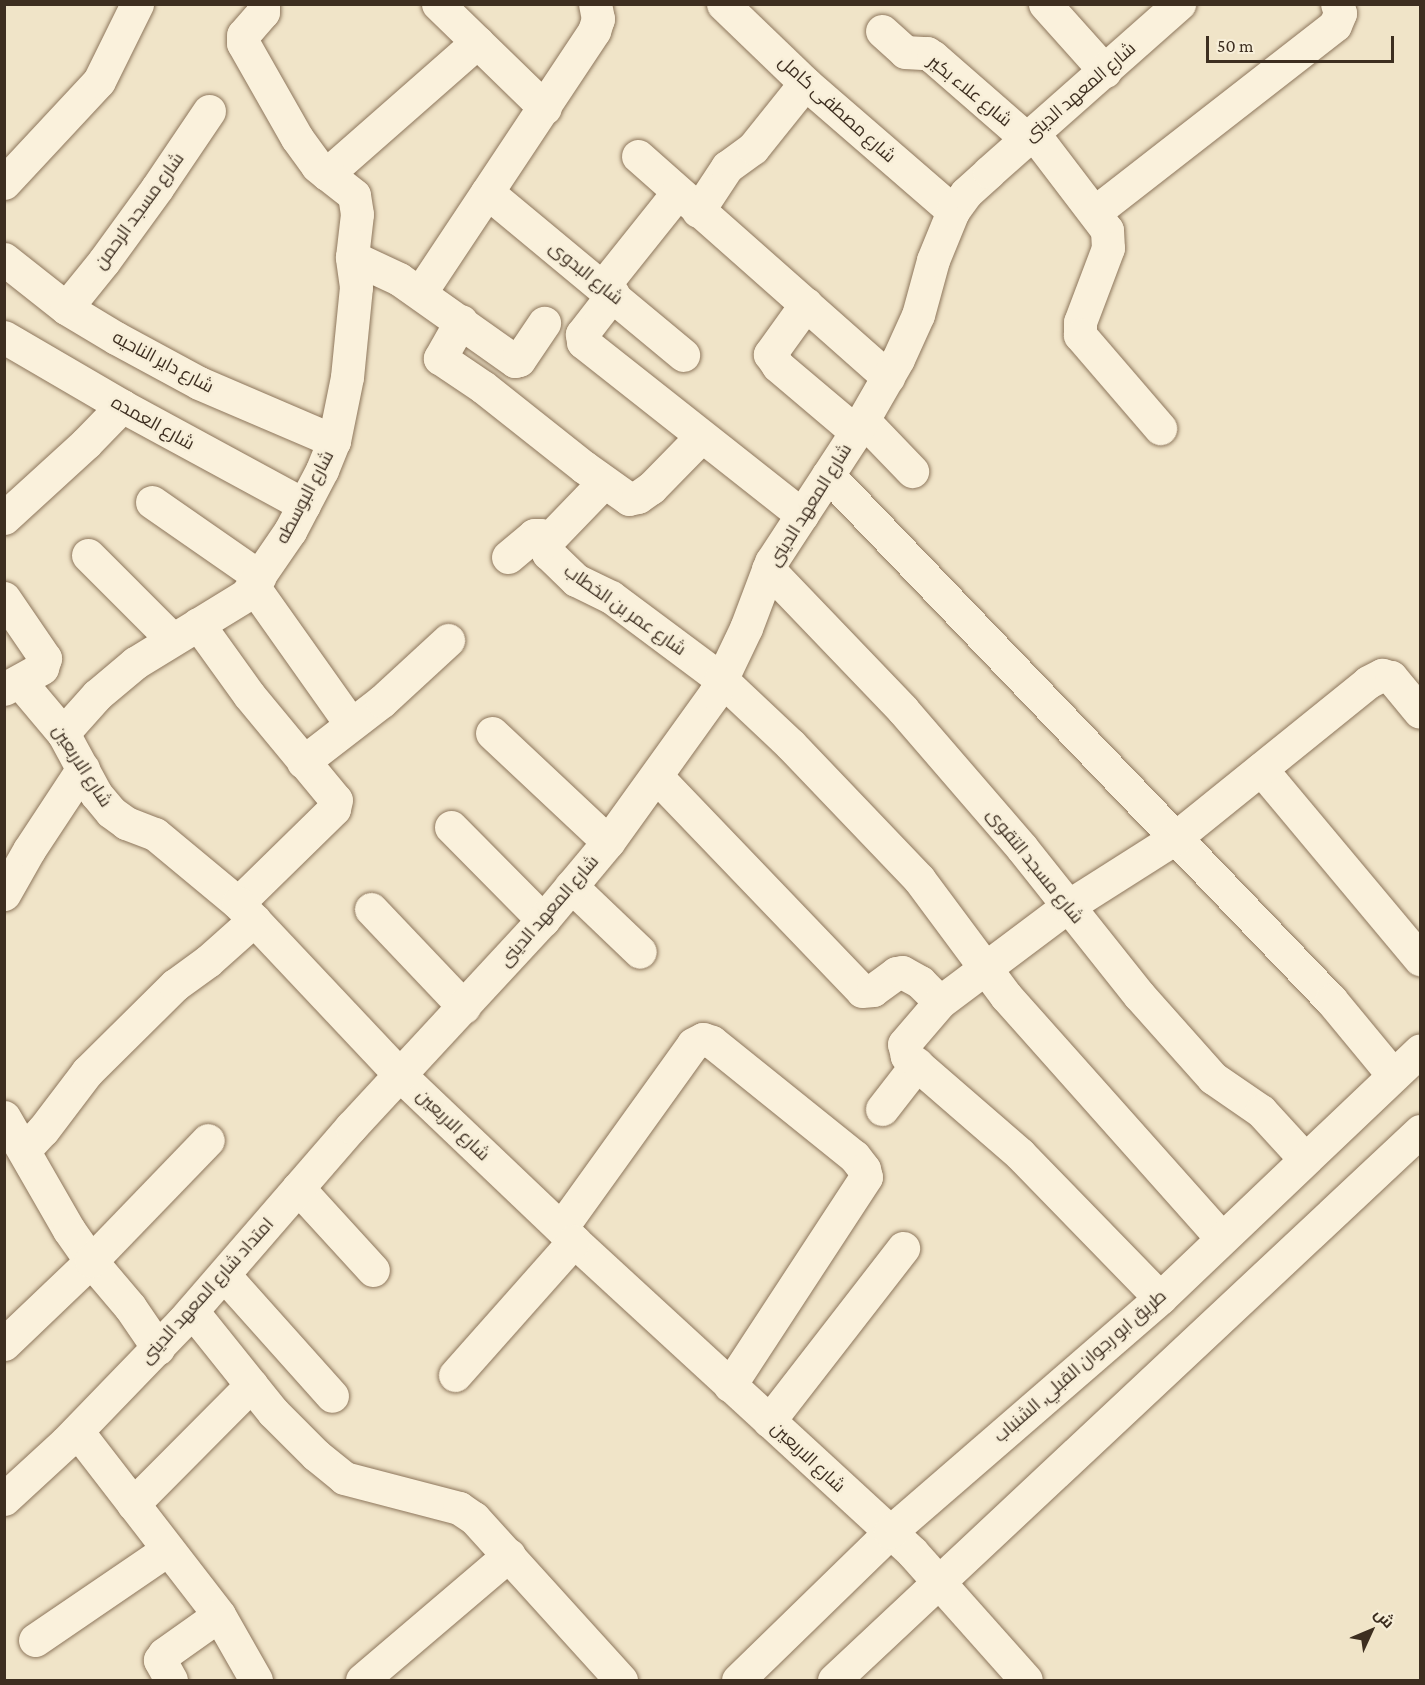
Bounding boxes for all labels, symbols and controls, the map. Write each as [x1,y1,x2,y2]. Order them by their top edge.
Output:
scale bar [1209,24,1396,62]
text: 50 m [1217,36,1254,56]
street label: شارع المعهد الدينى [1020,38,1140,146]
street label: شارع مصطفى كامل [774,51,900,167]
street label: شارع علاء بكير [924,51,1016,131]
street label: شارع مسجد الرحمن [89,148,189,274]
street label: شارع البدوى [545,237,627,309]
street label: شارع داير الناحيه [109,326,217,398]
street label: شارع العمده [108,391,198,455]
street label: شارع المعهد الدينى [764,440,856,570]
street label: شارع البوسطه [271,447,339,547]
street label: شارع عمر بن الخطاب [560,560,690,660]
street label: شارع الاربعين [47,721,117,811]
street label: شارع مسجد التقوى [982,804,1088,928]
street label: شارع المعهد الدينى [495,851,603,971]
street label: شارع الاربعين [412,1085,494,1165]
street label: امتداد شارع المعهد الدينى [136,1214,278,1368]
street label: طريق ابو رجوان القبلي, الشنباب [989,1285,1171,1447]
street label: شارع الاربعين [766,1417,850,1497]
north arrow [1341,1601,1401,1661]
text: ش [1371,1605,1398,1631]

